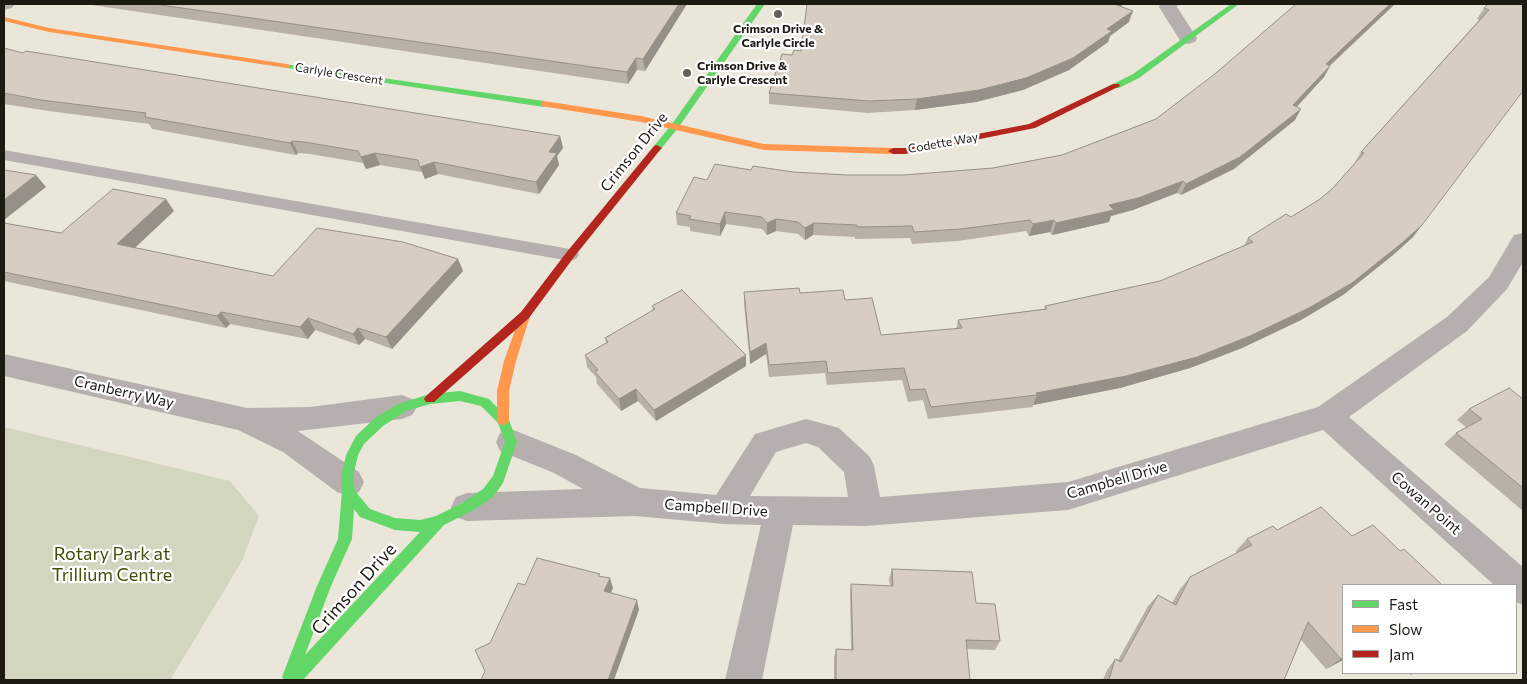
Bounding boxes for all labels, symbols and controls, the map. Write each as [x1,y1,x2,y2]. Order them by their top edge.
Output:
marker: Crimson Drive & Carlyle Circle [772,8,784,20]
place label: Crimson Drive & Carlyle Circle [733,22,823,50]
place label: Crimson Drive & Carlyle Crescent [697,59,787,87]
street label: Carlyle Crescent [294,60,384,88]
marker: Crimson Drive & Carlyle Crescent [681,67,693,79]
street label: Crimson Drive [597,109,671,195]
street label: Codette Way [907,130,979,156]
street label: Cranberry Way [72,372,176,412]
street label: Campbell Drive [1065,457,1169,503]
street label: Cowan Point [1387,468,1465,538]
street label: Campbell Drive [664,495,768,521]
street label: Crimson Drive [307,539,401,639]
park label: Rotary Park at Trillium Centre [52,543,172,586]
legend [1342,584,1517,674]
text: Fast [1389,595,1418,613]
text: Slow [1389,620,1422,638]
text: Jam [1389,645,1414,663]

